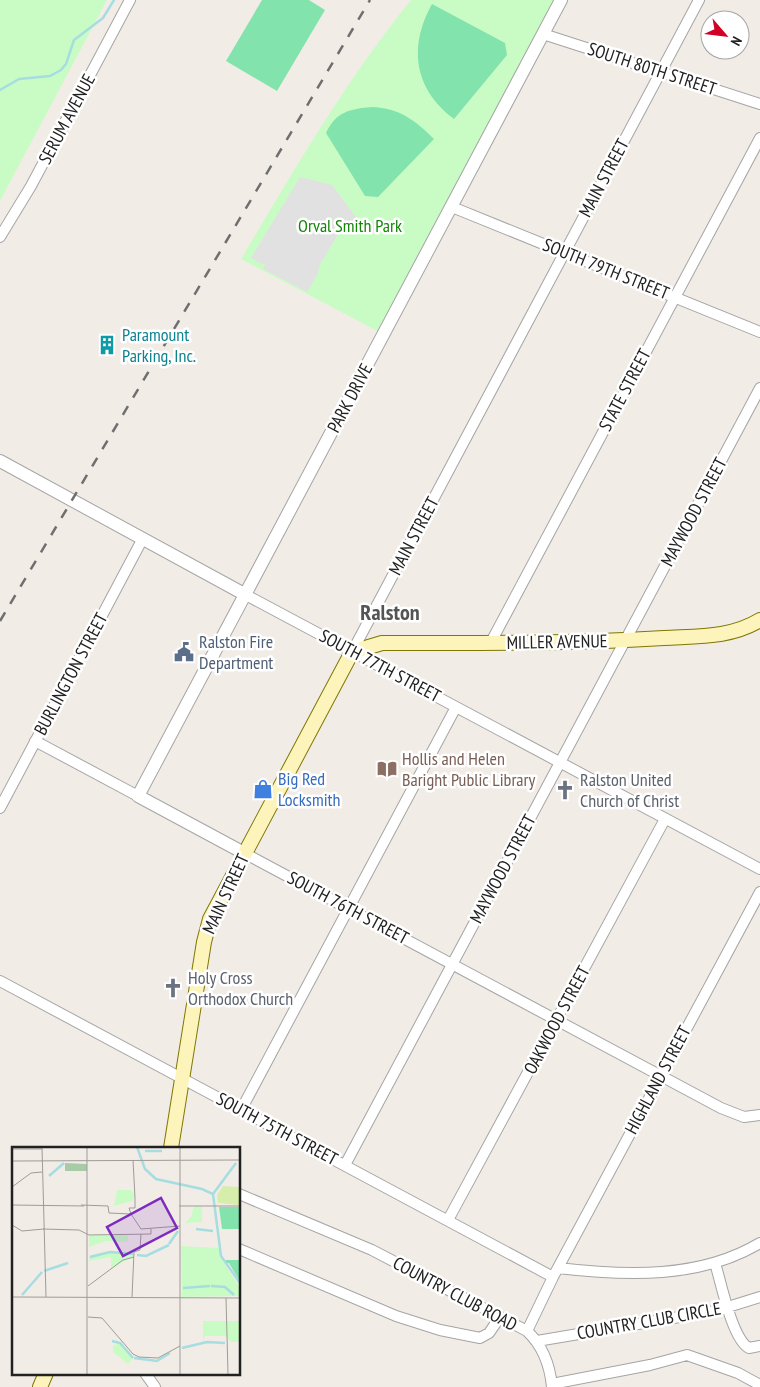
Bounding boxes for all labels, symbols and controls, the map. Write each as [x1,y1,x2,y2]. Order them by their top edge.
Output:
north arrow [700,10,750,60]
text: N [727,34,746,49]
street label: SOUTH 80TH STREET [585,37,719,100]
street label: SERUM AVENUE [33,70,100,168]
street label: MAIN STREET [573,135,634,221]
park label: Orval Smith Park [298,214,402,237]
street label: SOUTH 79TH STREET [540,233,673,304]
place label: Paramount Parking, Inc. [122,323,196,367]
building icon: Paramount Parking, Inc. [96,334,118,356]
street label: STATE STREET [593,345,656,435]
street label: PARK DRIVE [322,359,377,436]
street label: MAYWOOD STREET [655,454,732,570]
street label: MAIN STREET [383,493,444,579]
district label: Ralston [360,598,420,626]
street label: BURLINGTON STREET [29,609,112,739]
street label: SOUTH 77TH STREET [316,624,445,707]
street label: MILLER AVENUE [506,629,608,654]
place label: Ralston Fire Department [199,630,273,674]
public building icon: Ralston Fire Department [173,641,195,663]
place label: Hollis and Helen Baright Public Library [402,747,535,791]
library icon: Hollis and Helen Baright Public Library [376,758,398,780]
place label: Big Red Locksmith [278,767,340,811]
place label: Ralston United Church of Christ [580,768,679,812]
shop icon: Big Red Locksmith [252,778,274,800]
church icon: Ralston United Church of Christ [554,779,576,801]
street label: MAYWOOD STREET [464,811,541,927]
street label: MAIN STREET [197,850,254,937]
street label: SOUTH 76TH STREET [284,866,413,949]
street label: OAKWOOD STREET [518,962,595,1078]
place label: Holy Cross Orthodox Church [188,966,293,1010]
church icon: Holy Cross Orthodox Church [162,977,184,999]
street label: HIGHLAND STREET [619,1022,696,1138]
street label: SOUTH 75TH STREET [213,1087,342,1170]
inset map [12,1147,240,1374]
street label: COUNTRY CLUB ROAD [389,1251,521,1336]
street label: COUNTRY CLUB CIRCLE [575,1297,723,1344]

